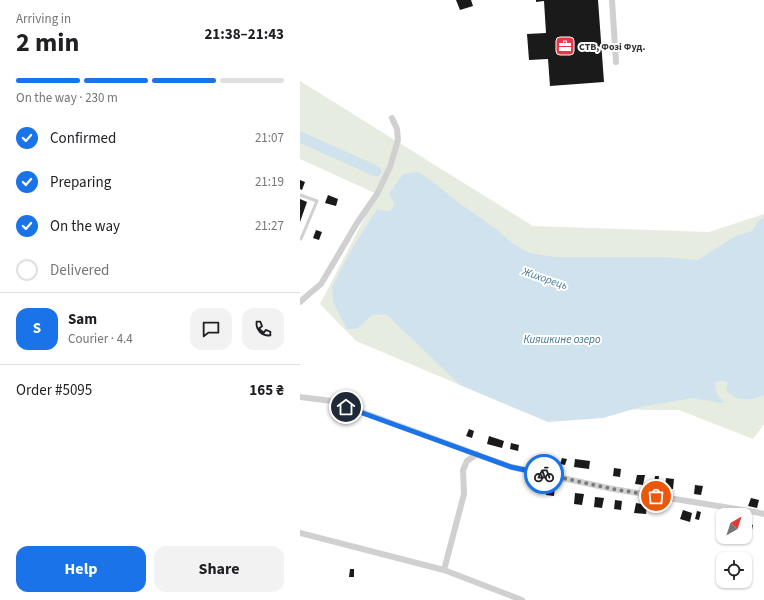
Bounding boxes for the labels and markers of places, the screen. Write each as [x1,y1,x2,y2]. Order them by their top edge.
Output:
office icon: СТВ, Фозі Фуд. [554,35,576,57]
place label: СТВ, Фозі Фуд. [579,40,645,54]
pin [329,390,363,424]
pin [639,479,673,513]

